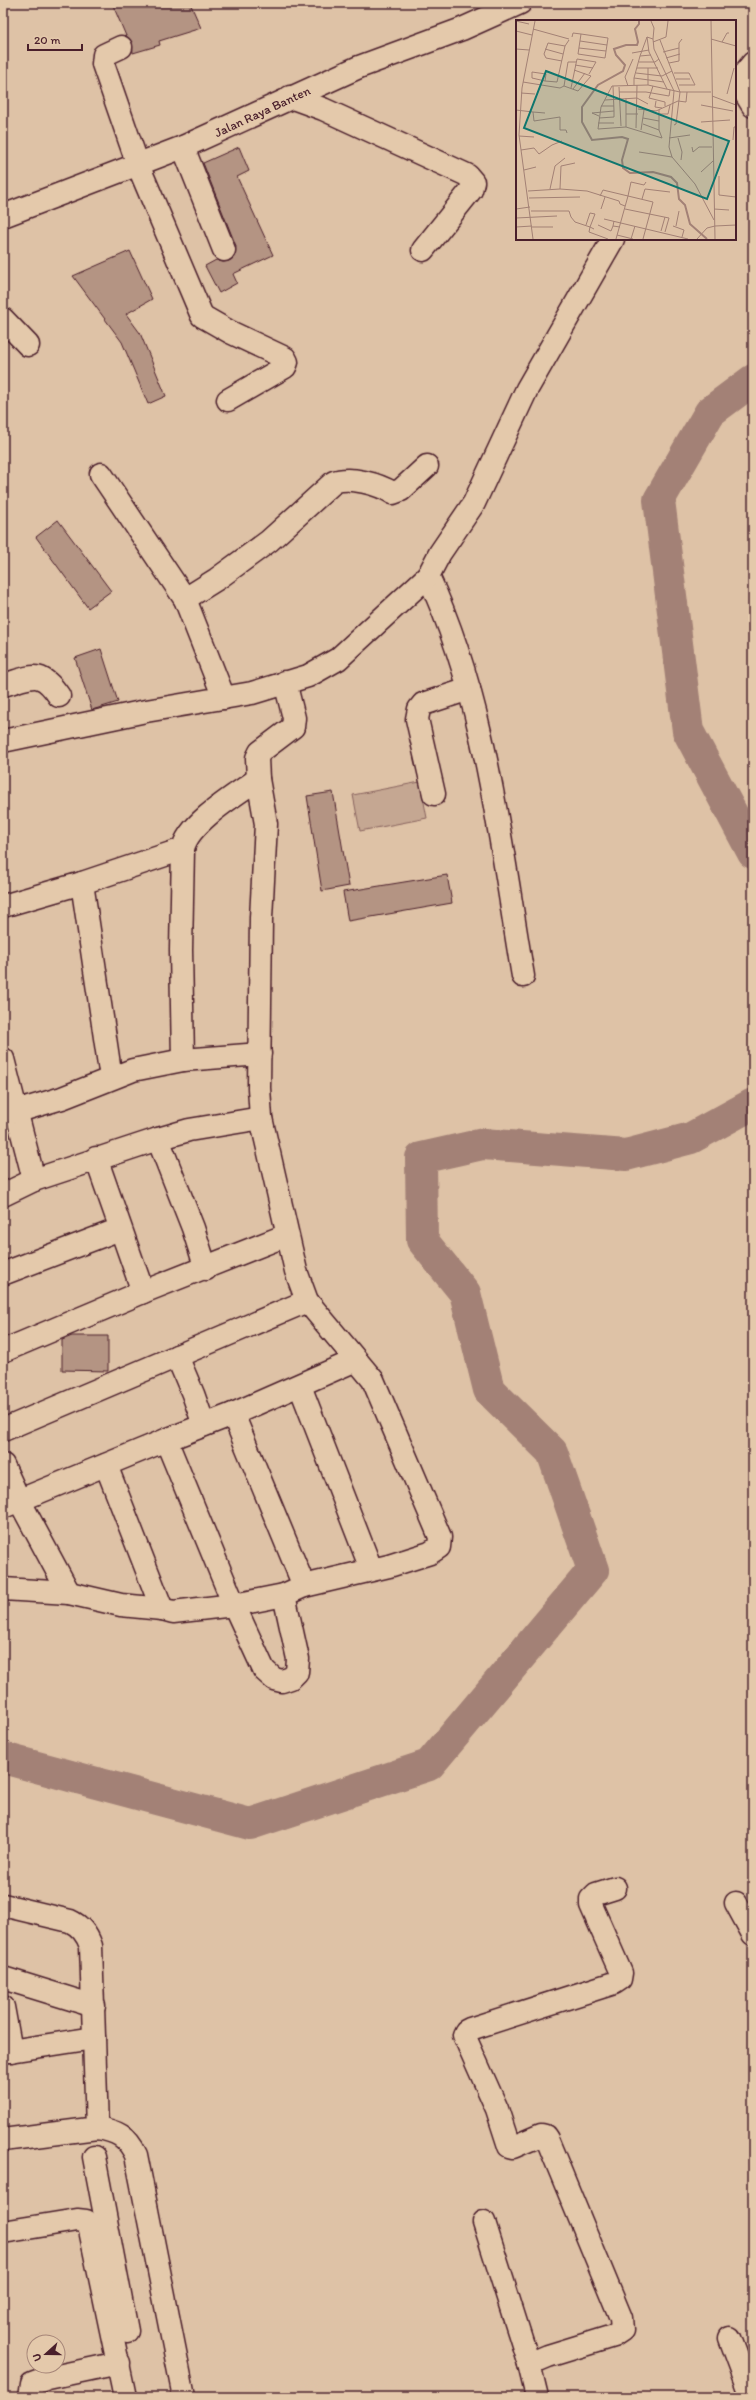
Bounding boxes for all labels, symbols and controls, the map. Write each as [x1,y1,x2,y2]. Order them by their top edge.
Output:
inset map [516,20,736,240]
scale bar [28,26,82,52]
text: 20 m [34,33,61,47]
street label: Jalan Raya Banten [212,82,313,140]
north arrow [26,2334,66,2374]
text: U [30,2352,45,2363]

